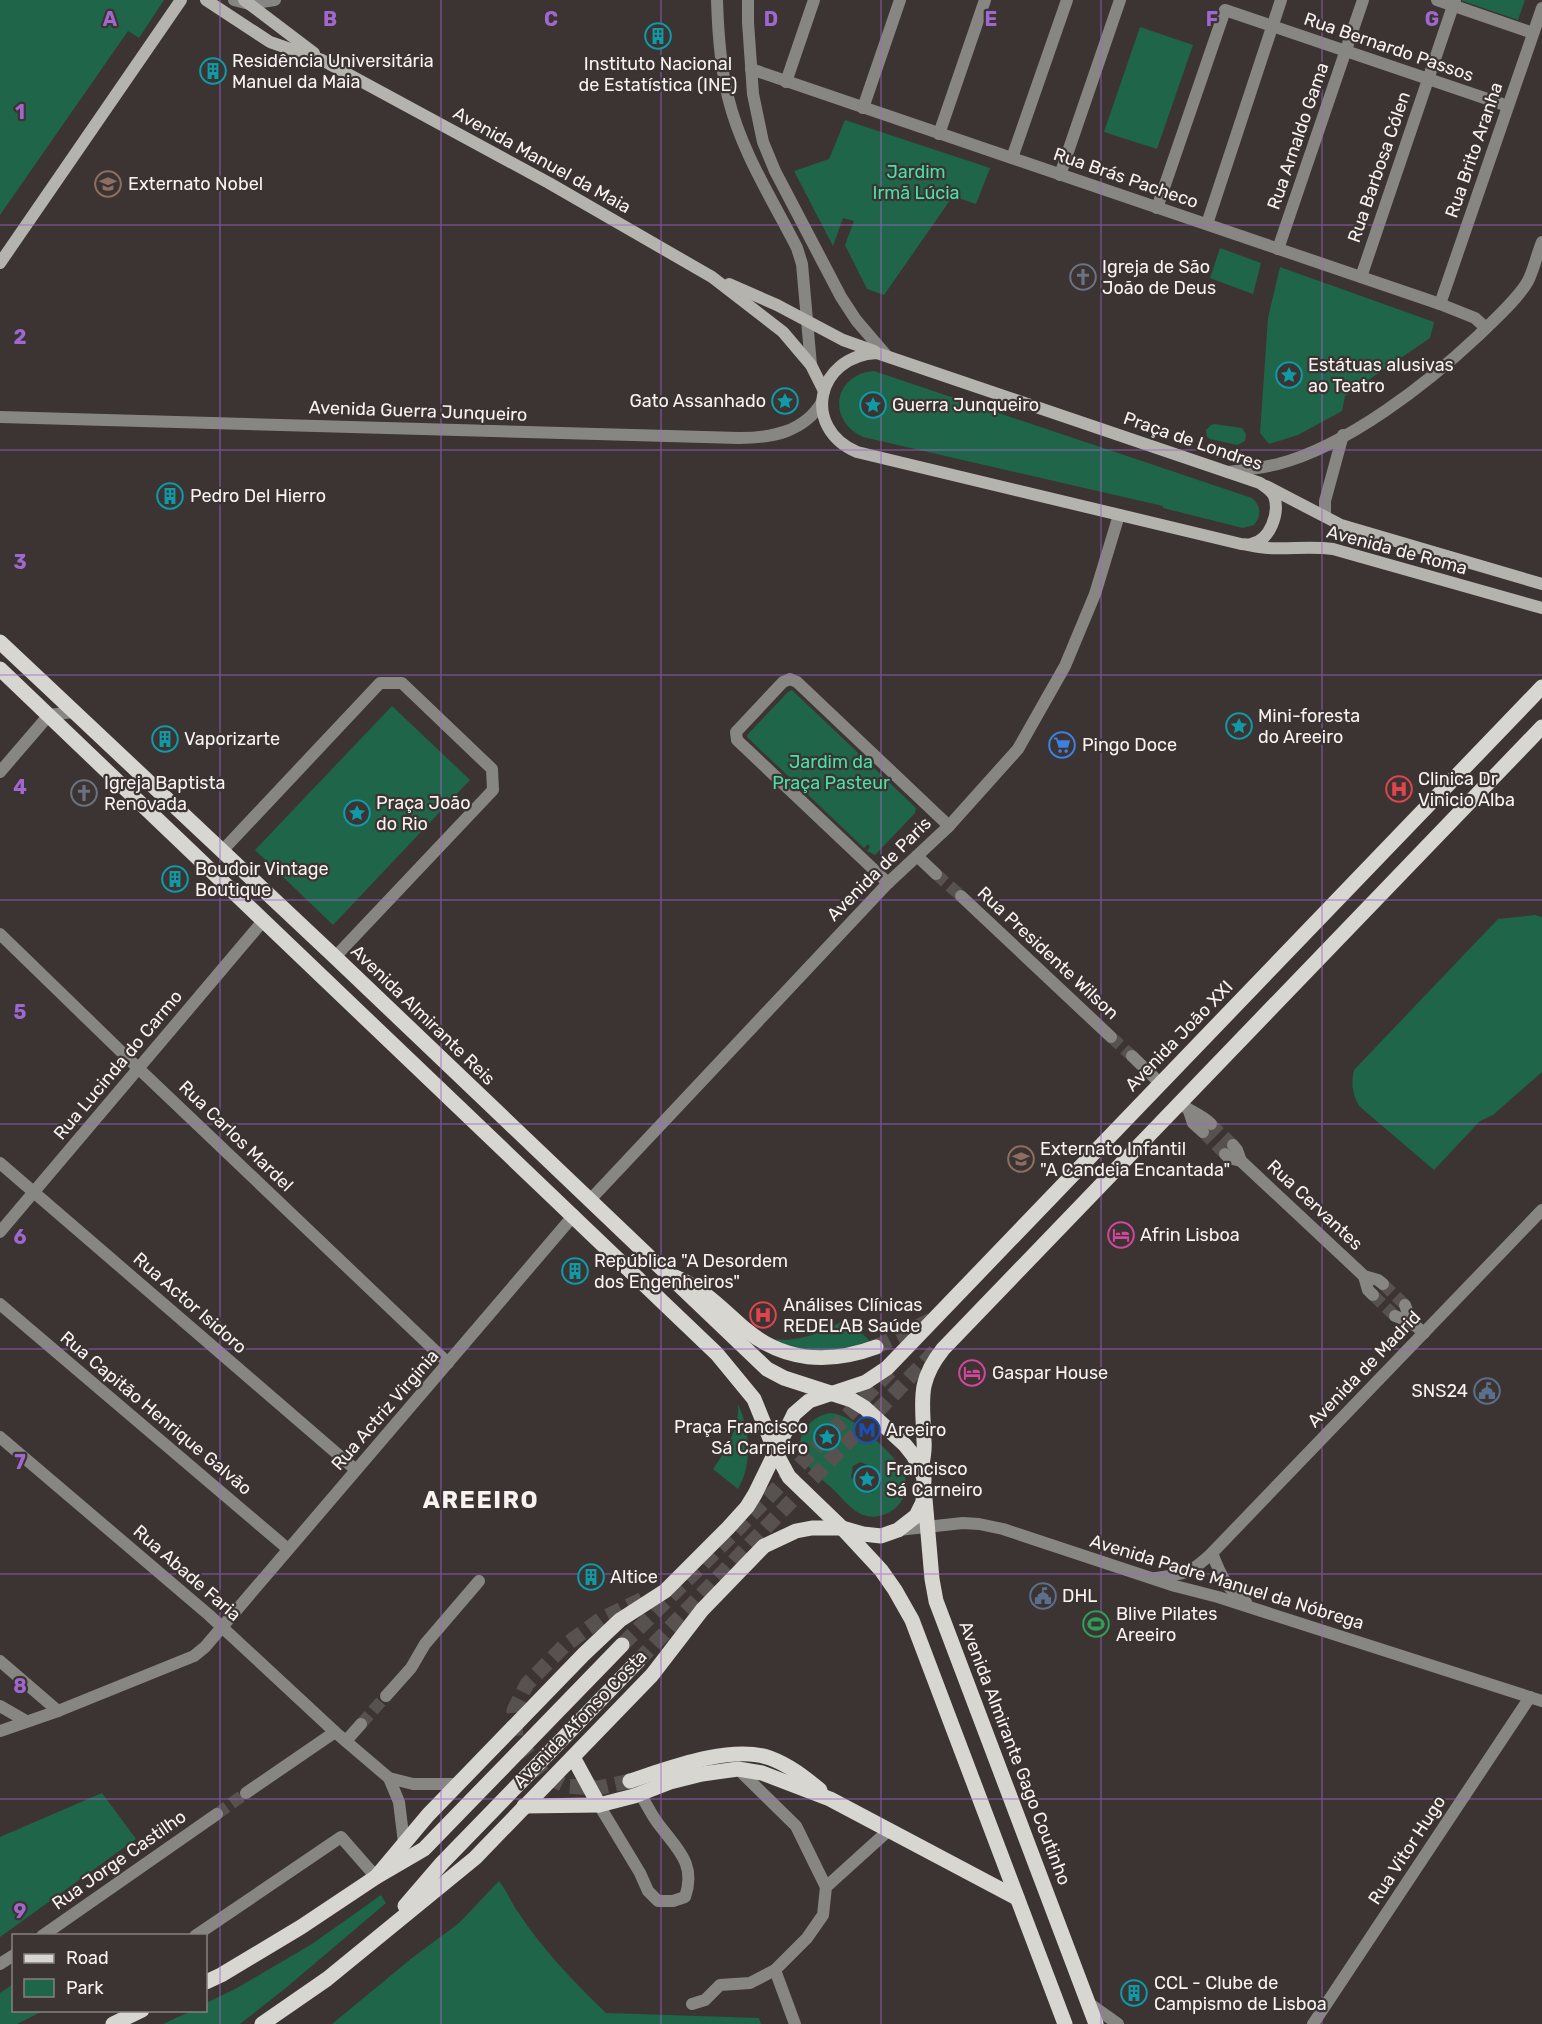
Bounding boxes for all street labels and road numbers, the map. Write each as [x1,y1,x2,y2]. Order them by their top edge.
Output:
street label: Rua Bernardo Passos [1301,8,1477,86]
street label: Rua Arnaldo Gama [1262,60,1334,212]
street label: Rua Brito Aranha [1440,79,1508,221]
street label: Rua Barbosa Cólen [1343,89,1415,245]
street label: Avenida Manuel da Maia [449,102,635,218]
street label: Rua Brás Pacheco [1051,143,1201,213]
street label: Avenida Guerra Junqueiro [308,396,528,426]
street label: Praça de Londres [1121,407,1265,475]
street label: Avenida de Roma [1324,521,1470,579]
street label: Avenida de Paris [822,812,936,926]
street label: Rua Presidente Wilson [973,882,1123,1024]
street label: Avenida Almirante Reis [346,940,500,1090]
street label: Avenida João XXI [1120,976,1238,1096]
street label: Rua Lucinda do Carmo [49,986,187,1144]
street label: Rua Carlos Mardel [174,1076,298,1196]
street label: Rua Cervantes [1263,1155,1367,1255]
street label: Rua Actor Isidoro [129,1248,251,1358]
street label: Avenida de Madrid [1303,1306,1425,1432]
street label: Rua Capitão Henrique Galvão [56,1326,256,1500]
street label: Rua Actriz Virginia [327,1345,443,1475]
street label: Rua Abade Faria [129,1520,245,1626]
street label: Avenida Padre Manuel da Nóbrega [1087,1530,1367,1634]
street label: Avenida Almirante Gago Coutinho [954,1618,1076,1888]
street label: Avenida Afonso Costa [508,1645,652,1793]
street label: Rua Vitor Hugo [1364,1791,1450,1909]
street label: Rua Jorge Castilho [48,1805,190,1915]

